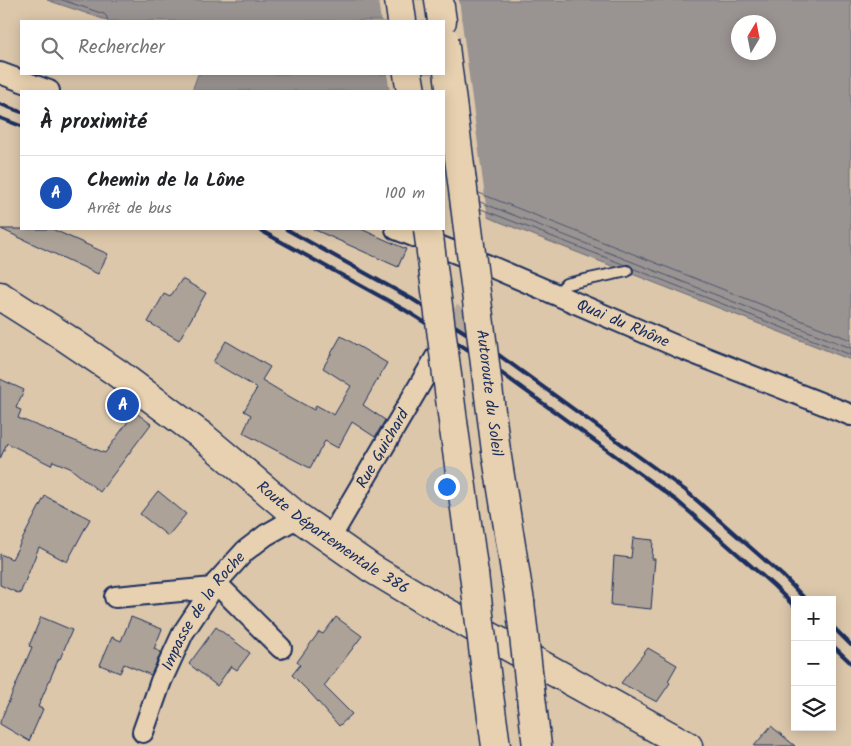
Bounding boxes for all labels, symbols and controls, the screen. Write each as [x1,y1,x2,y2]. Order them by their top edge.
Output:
north arrow [731,15,776,60]
search box [20,20,445,75]
text: Rechercher [78,33,165,63]
icon: search [38,34,66,62]
text: À proximité [40,106,147,139]
text: Chemin de la Lône [87,166,245,196]
text: A [51,181,61,206]
text: 100 m [385,181,425,206]
text: Arrêt de bus [87,196,171,221]
street label: Quai du Rhône [573,292,673,354]
street label: Autoroute du Soleil [469,328,509,458]
pin: A [107,386,139,424]
street label: Rue Guichard [349,403,416,493]
your location [434,474,460,500]
street label: Route Départementale 386 [251,475,414,601]
street label: Impasse de la Roche [155,546,251,675]
map controls [791,596,836,731]
button: + [791,596,836,641]
button: − [791,641,836,686]
button: layers [791,686,836,731]

